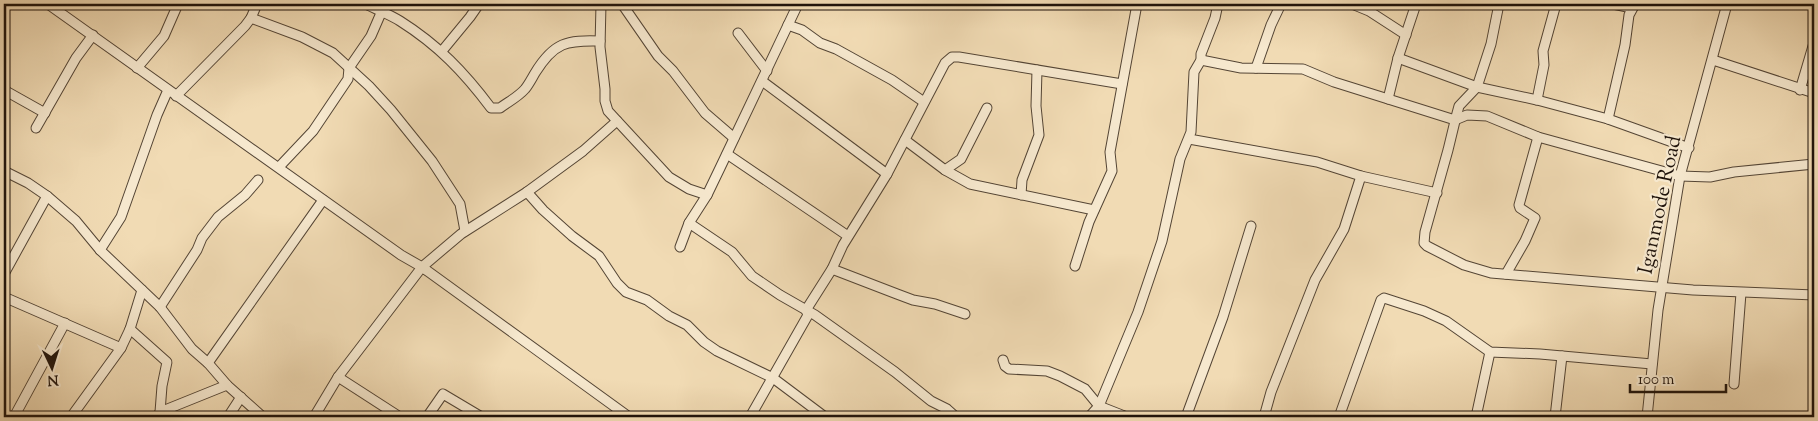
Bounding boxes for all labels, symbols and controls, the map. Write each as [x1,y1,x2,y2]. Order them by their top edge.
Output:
street label: Iganmode Road [1632,133,1690,277]
north arrow [28,344,78,394]
scale bar [1630,361,1727,393]
text: N [46,369,59,389]
text: 100 m [1638,370,1675,391]

